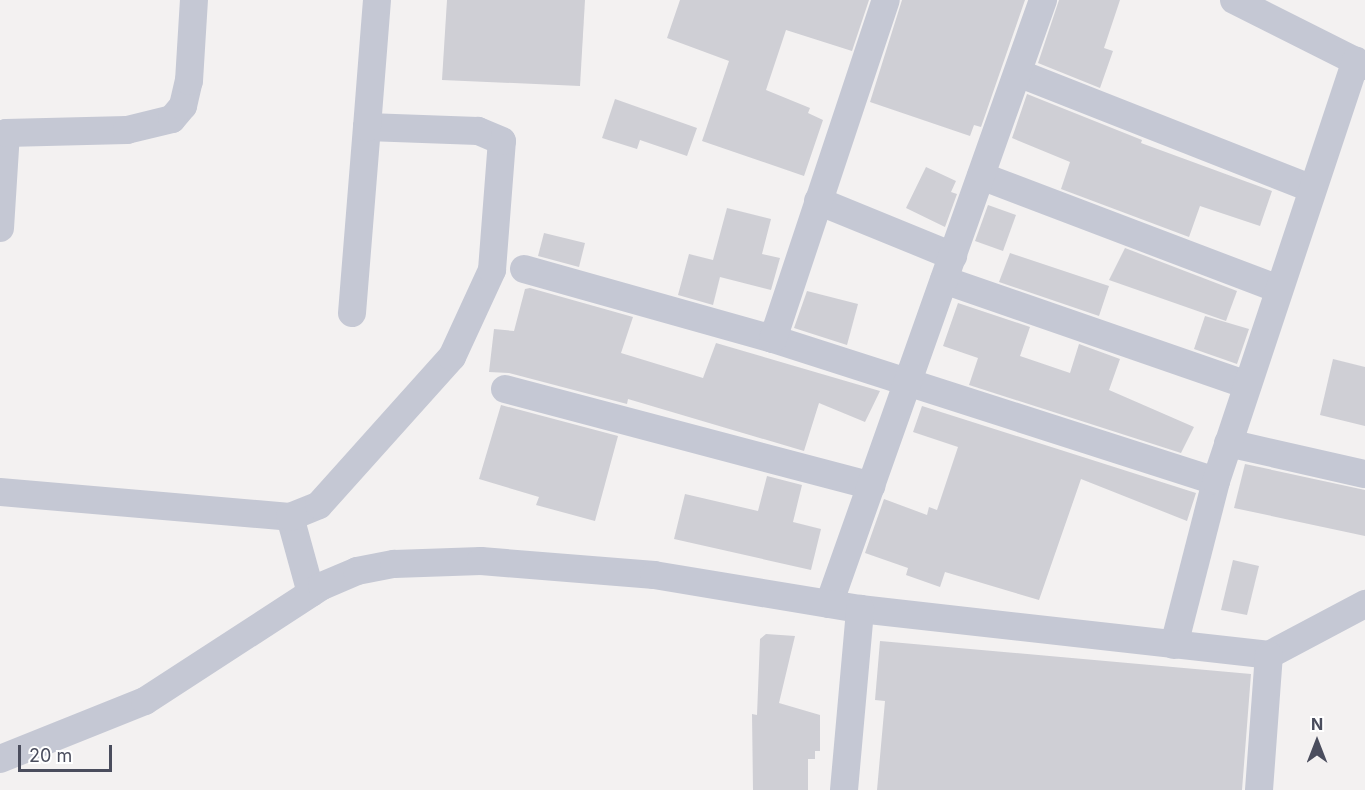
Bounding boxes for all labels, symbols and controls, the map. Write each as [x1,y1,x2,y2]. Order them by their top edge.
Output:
north arrow [1287,712,1347,772]
text: N [1311,714,1323,734]
scale bar [21,733,116,771]
text: 20 m [29,745,72,766]

